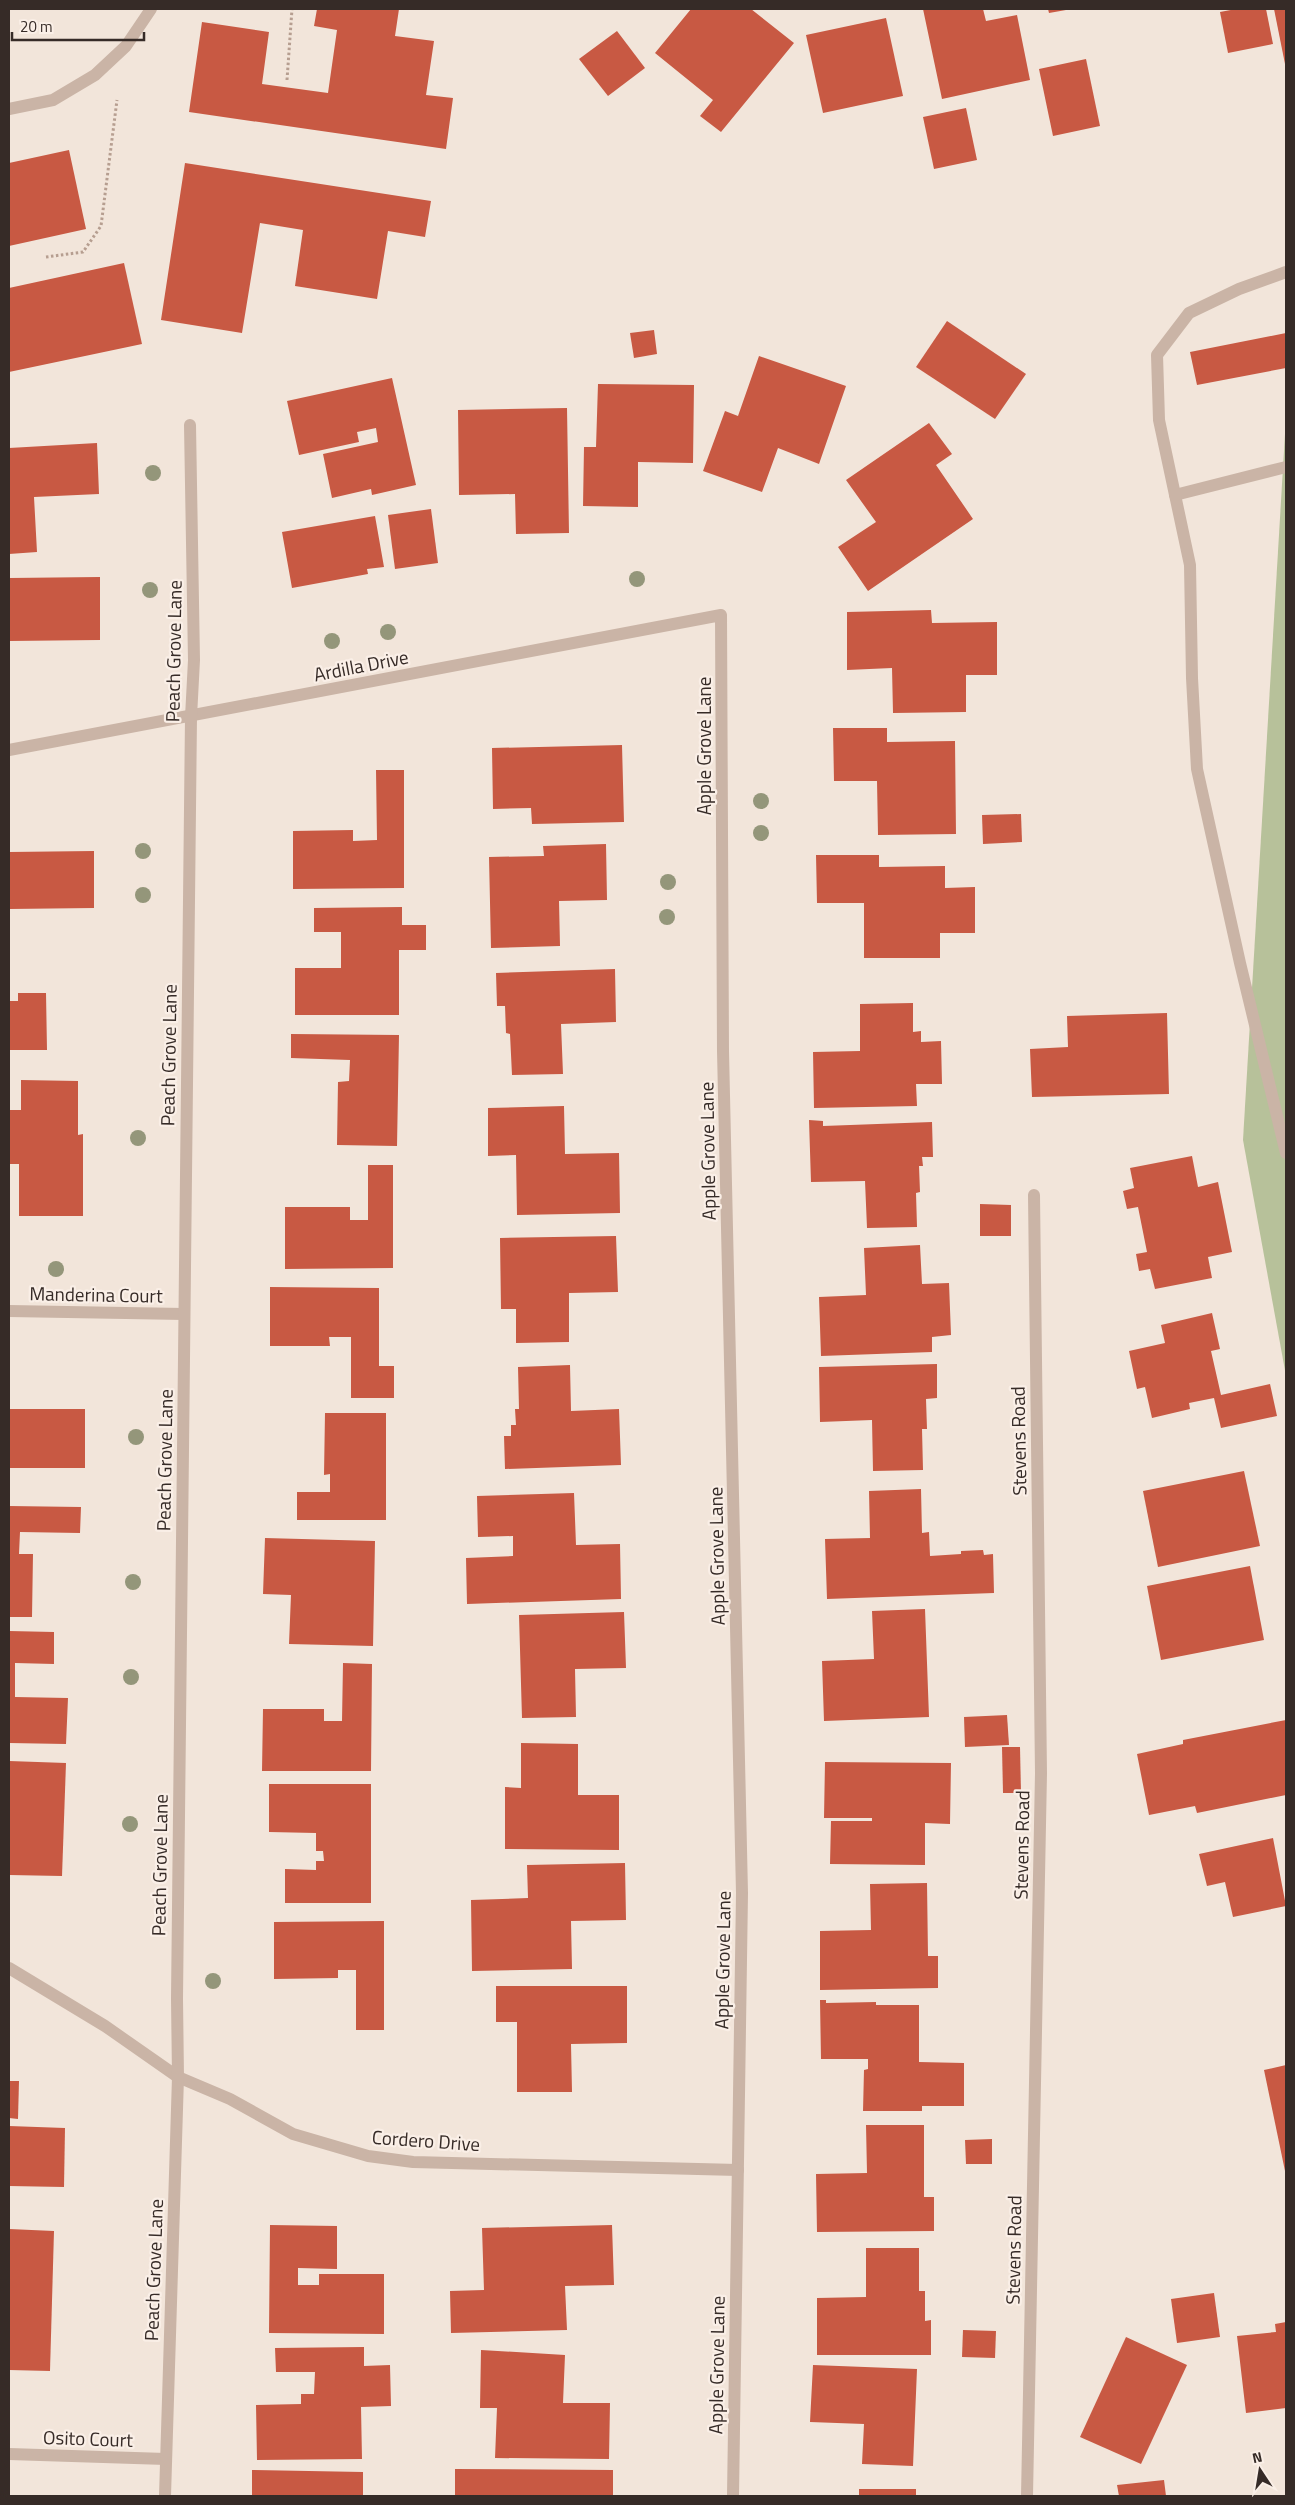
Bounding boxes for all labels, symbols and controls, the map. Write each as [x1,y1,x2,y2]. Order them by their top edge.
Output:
scale bar [12,10,145,42]
text: 20 m [20,15,53,38]
street label: Peach Grove Lane [157,580,189,722]
street label: Ardilla Drive [311,642,411,688]
street label: Apple Grove Lane [689,677,718,815]
street label: Peach Grove Lane [152,984,184,1126]
street label: Apple Grove Lane [691,1081,723,1221]
street label: Manderina Court [29,1278,163,1310]
street label: Stevens Road [1003,1386,1033,1496]
street label: Peach Grove Lane [148,1389,180,1531]
street label: Apple Grove Lane [700,1486,732,1626]
street label: Stevens Road [1006,1790,1036,1900]
street label: Peach Grove Lane [143,1794,175,1936]
street label: Apple Grove Lane [706,1890,738,2030]
street label: Cordero Drive [371,2122,481,2158]
street label: Stevens Road [998,2195,1028,2305]
street label: Peach Grove Lane [136,2198,170,2342]
street label: Apple Grove Lane [700,2295,732,2435]
street label: Osito Court [43,2422,134,2454]
north arrow [1235,2445,1285,2495]
text: N [1250,2446,1264,2468]

